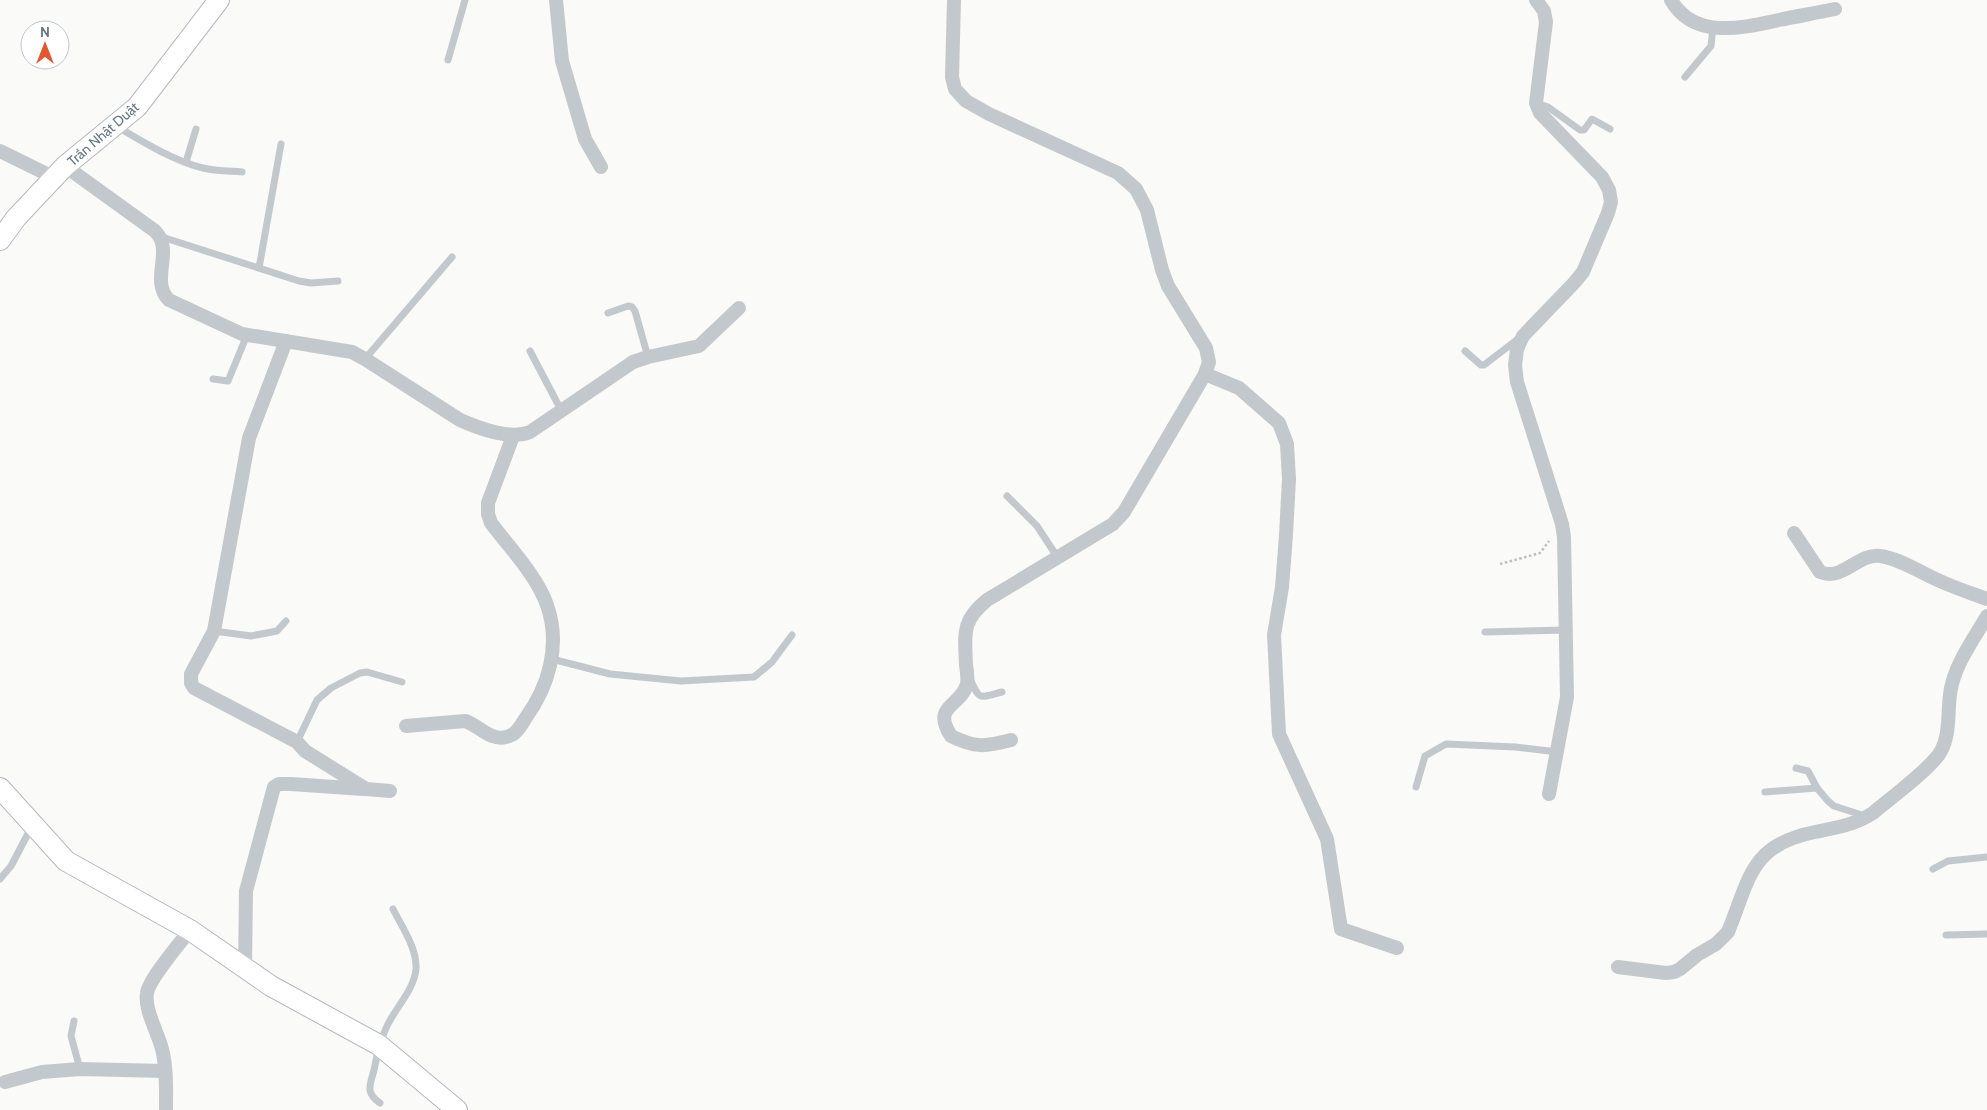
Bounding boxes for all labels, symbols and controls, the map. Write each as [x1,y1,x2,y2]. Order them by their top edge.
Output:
north arrow [20,20,70,70]
text: N [40,23,50,41]
street label: Trần Nhật Duật [64,98,143,170]

